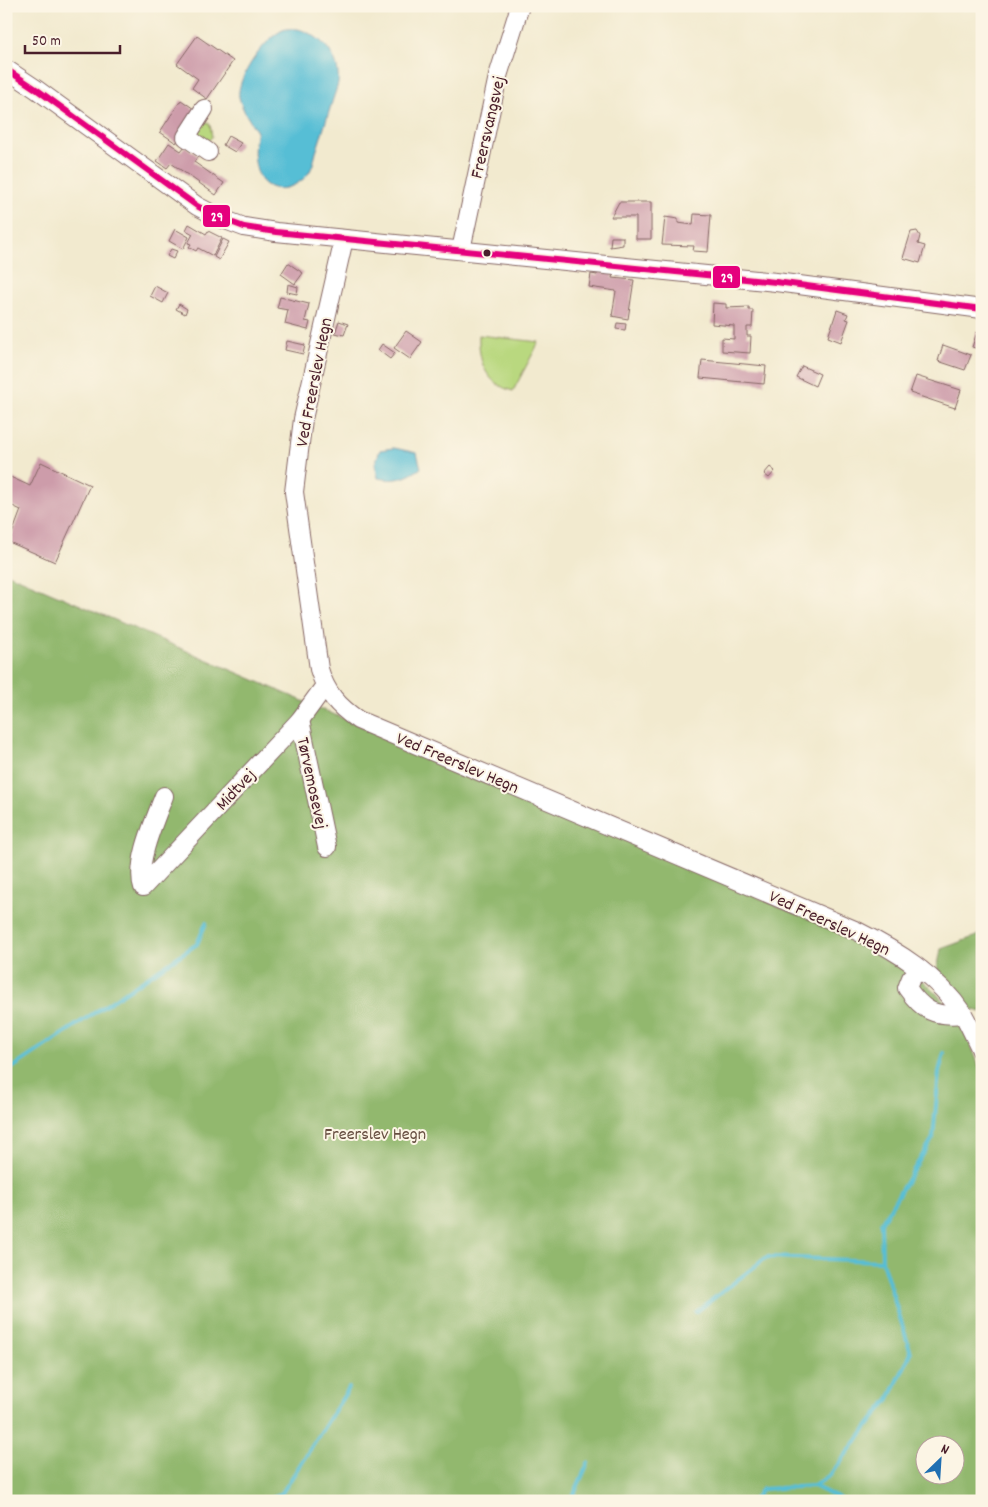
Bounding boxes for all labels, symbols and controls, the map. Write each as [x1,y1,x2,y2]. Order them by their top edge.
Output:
scale bar [25,22,120,54]
text: 50 m [32,31,61,53]
street label: Freersvangsvej [465,74,513,181]
line badge: 29 [202,204,231,228]
text: 29 [211,208,223,228]
unlabelled marker [482,248,492,258]
line badge: 29 [712,265,741,289]
text: 29 [721,269,733,289]
street label: Ved Freerslev Hegn [291,316,340,449]
street label: Ved Freerslev Hegn [392,727,522,801]
street label: Tørvemosevej [289,735,332,832]
street label: Midtvej [211,764,263,817]
street label: Ved Freerslev Hegn [764,885,894,963]
park label: Freerslev Hegn [324,1123,426,1148]
north arrow [916,1434,966,1484]
text: N [937,1440,952,1461]

